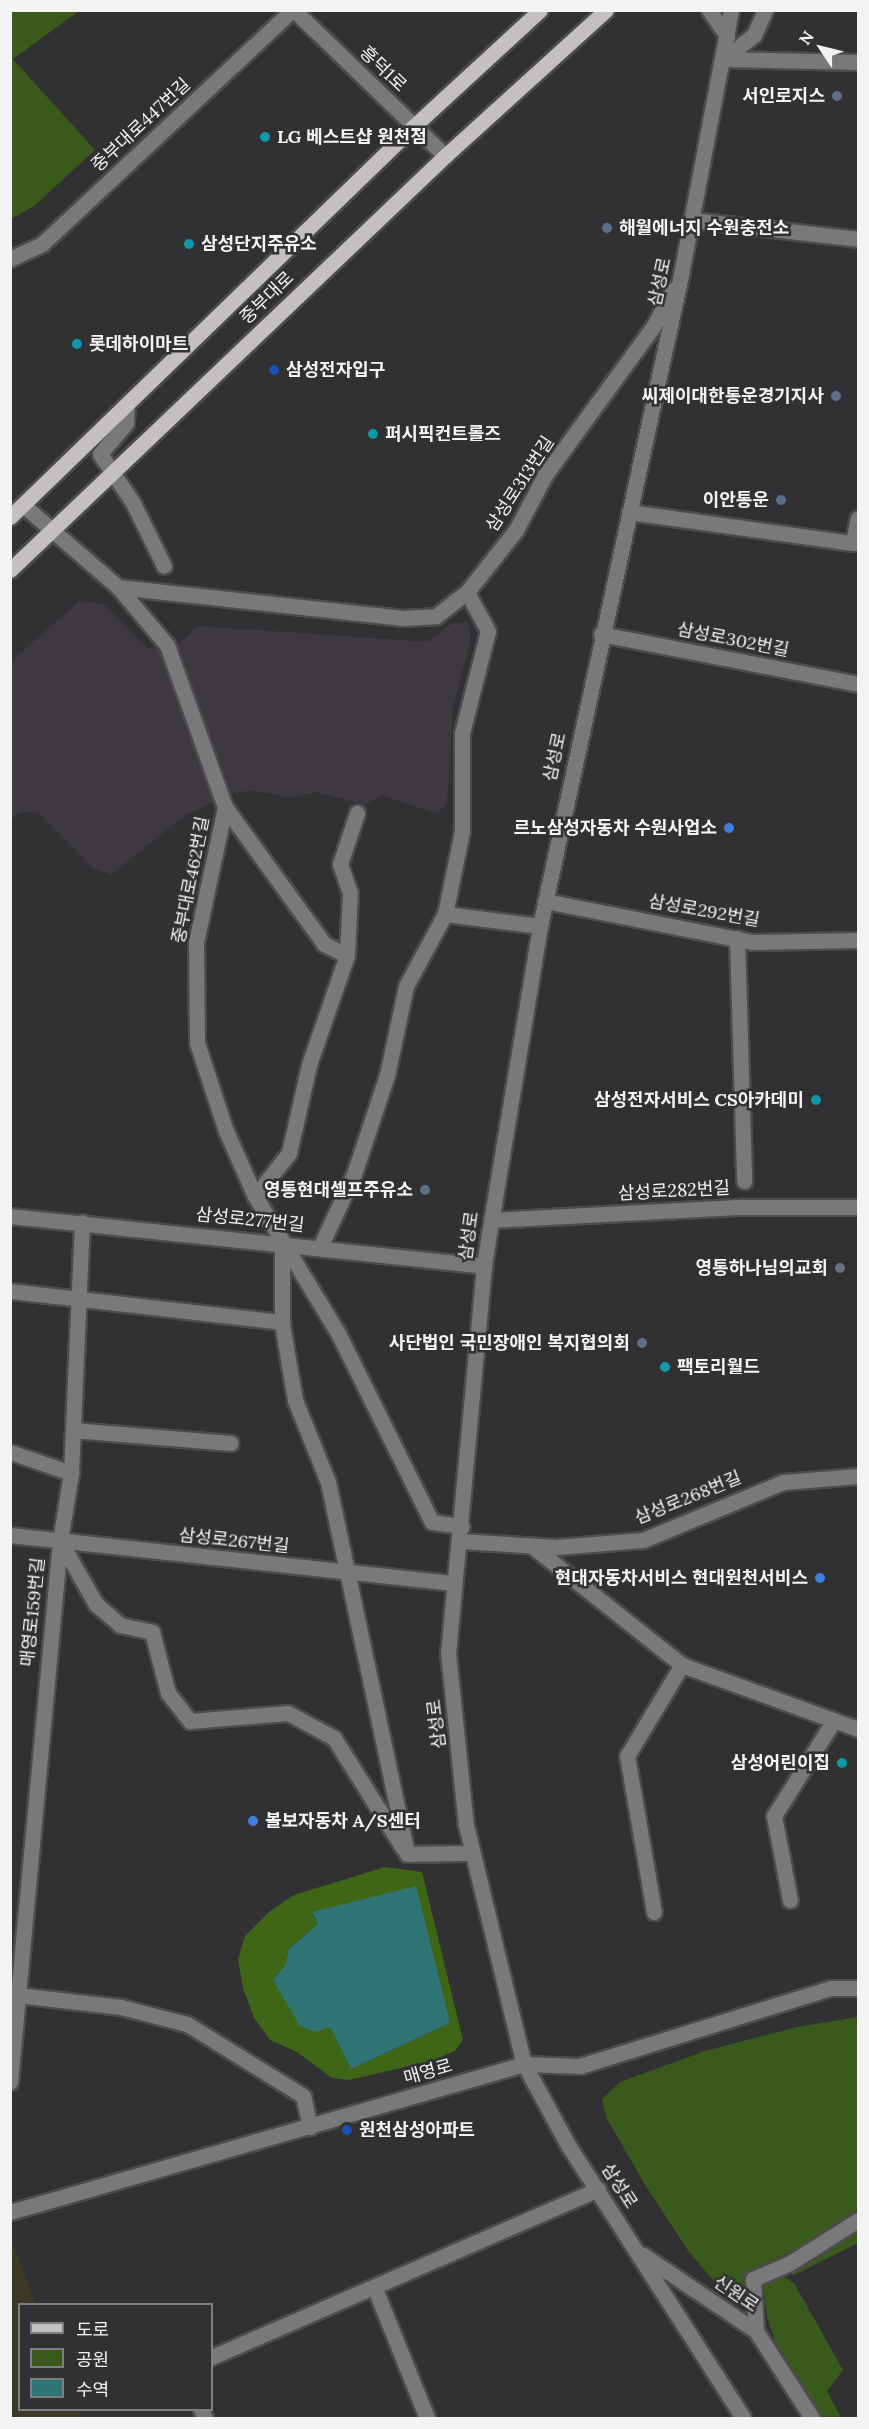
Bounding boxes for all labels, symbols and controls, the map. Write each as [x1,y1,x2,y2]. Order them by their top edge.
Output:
north arrow [791,18,851,78]
text: N [795,27,818,48]
street label: 흥덕1로 [355,42,411,96]
street label: 중부대로447번길 [87,74,195,176]
place label: 서인로지스 [742,85,825,107]
marker: 서인로지스 [830,89,844,103]
place label: LG 베스트샵 원천점 [277,126,427,148]
marker: LG 베스트샵 원천점 [258,130,272,144]
place label: 해월에너지 수원충전소 [619,217,789,239]
marker: 해월에너지 수원충전소 [600,221,614,235]
place label: 삼성단지주유소 [201,233,317,255]
marker: 삼성단지주유소 [182,237,196,251]
street label: 삼성로 [644,255,676,309]
street label: 중부대로 [236,267,298,329]
place label: 롯데하이마트 [89,333,188,355]
marker: 롯데하이마트 [70,337,84,351]
place label: 삼성전자입구 [286,359,385,381]
marker: 삼성전자입구 [267,363,281,377]
place label: 씨제이대한통운경기지사 [642,385,824,407]
marker: 씨제이대한통운경기지사 [829,389,843,403]
place label: 퍼시픽컨트롤즈 [385,423,501,445]
marker: 퍼시픽컨트롤즈 [366,427,380,441]
street label: 삼성로313번길 [481,432,559,536]
place label: 이안통운 [703,489,769,511]
marker: 이안통운 [774,493,788,507]
street label: 삼성로302번길 [675,619,791,661]
street label: 삼성로 [539,730,571,784]
street label: 중부대로462번길 [168,815,214,945]
place label: 르노삼성자동차 수원사업소 [514,817,717,839]
marker: 르노삼성자동차 수원사업소 [722,821,736,835]
street label: 삼성로292번길 [647,891,761,931]
place label: 삼성전자서비스 CS아카데미 [594,1089,804,1111]
marker: 삼성전자서비스 CS아카데미 [809,1093,823,1107]
street label: 삼성로282번길 [617,1177,731,1205]
place label: 영통현대셀프주유소 [264,1179,413,1201]
marker: 영통현대셀프주유소 [418,1183,432,1197]
street label: 삼성로277번길 [195,1204,305,1236]
street label: 삼성로 [455,1210,483,1262]
place label: 영통하나님의교회 [696,1257,828,1279]
marker: 영통하나님의교회 [833,1261,847,1275]
place label: 사단법인 국민장애인 복지협의회 [389,1332,630,1354]
marker: 사단법인 국민장애인 복지협의회 [635,1336,649,1350]
place label: 팩토리월드 [677,1356,760,1378]
marker: 팩토리월드 [658,1360,672,1374]
street label: 삼성로268번길 [632,1467,744,1529]
street label: 삼성로267번길 [178,1524,290,1558]
street label: 매영로159번길 [17,1556,49,1668]
place label: 현대자동차서비스 현대원천서비스 [555,1567,808,1589]
marker: 현대자동차서비스 현대원천서비스 [813,1571,827,1585]
street label: 삼성로 [423,1698,451,1750]
place label: 삼성어린이집 [731,1752,830,1774]
marker: 삼성어린이집 [835,1756,849,1770]
place label: 볼보자동차 A/S센터 [265,1810,421,1832]
marker: 볼보자동차 A/S센터 [246,1814,260,1828]
street label: 매영로 [401,2055,455,2089]
place label: 원천삼성아파트 [359,2119,475,2141]
marker: 원천삼성아파트 [340,2123,354,2137]
street label: 삼성로 [596,2159,642,2213]
street label: 신원로 [709,2271,763,2317]
legend [18,2303,213,2411]
text: 도로 [76,2318,109,2341]
text: 공원 [76,2348,109,2371]
text: 수역 [76,2378,109,2401]

